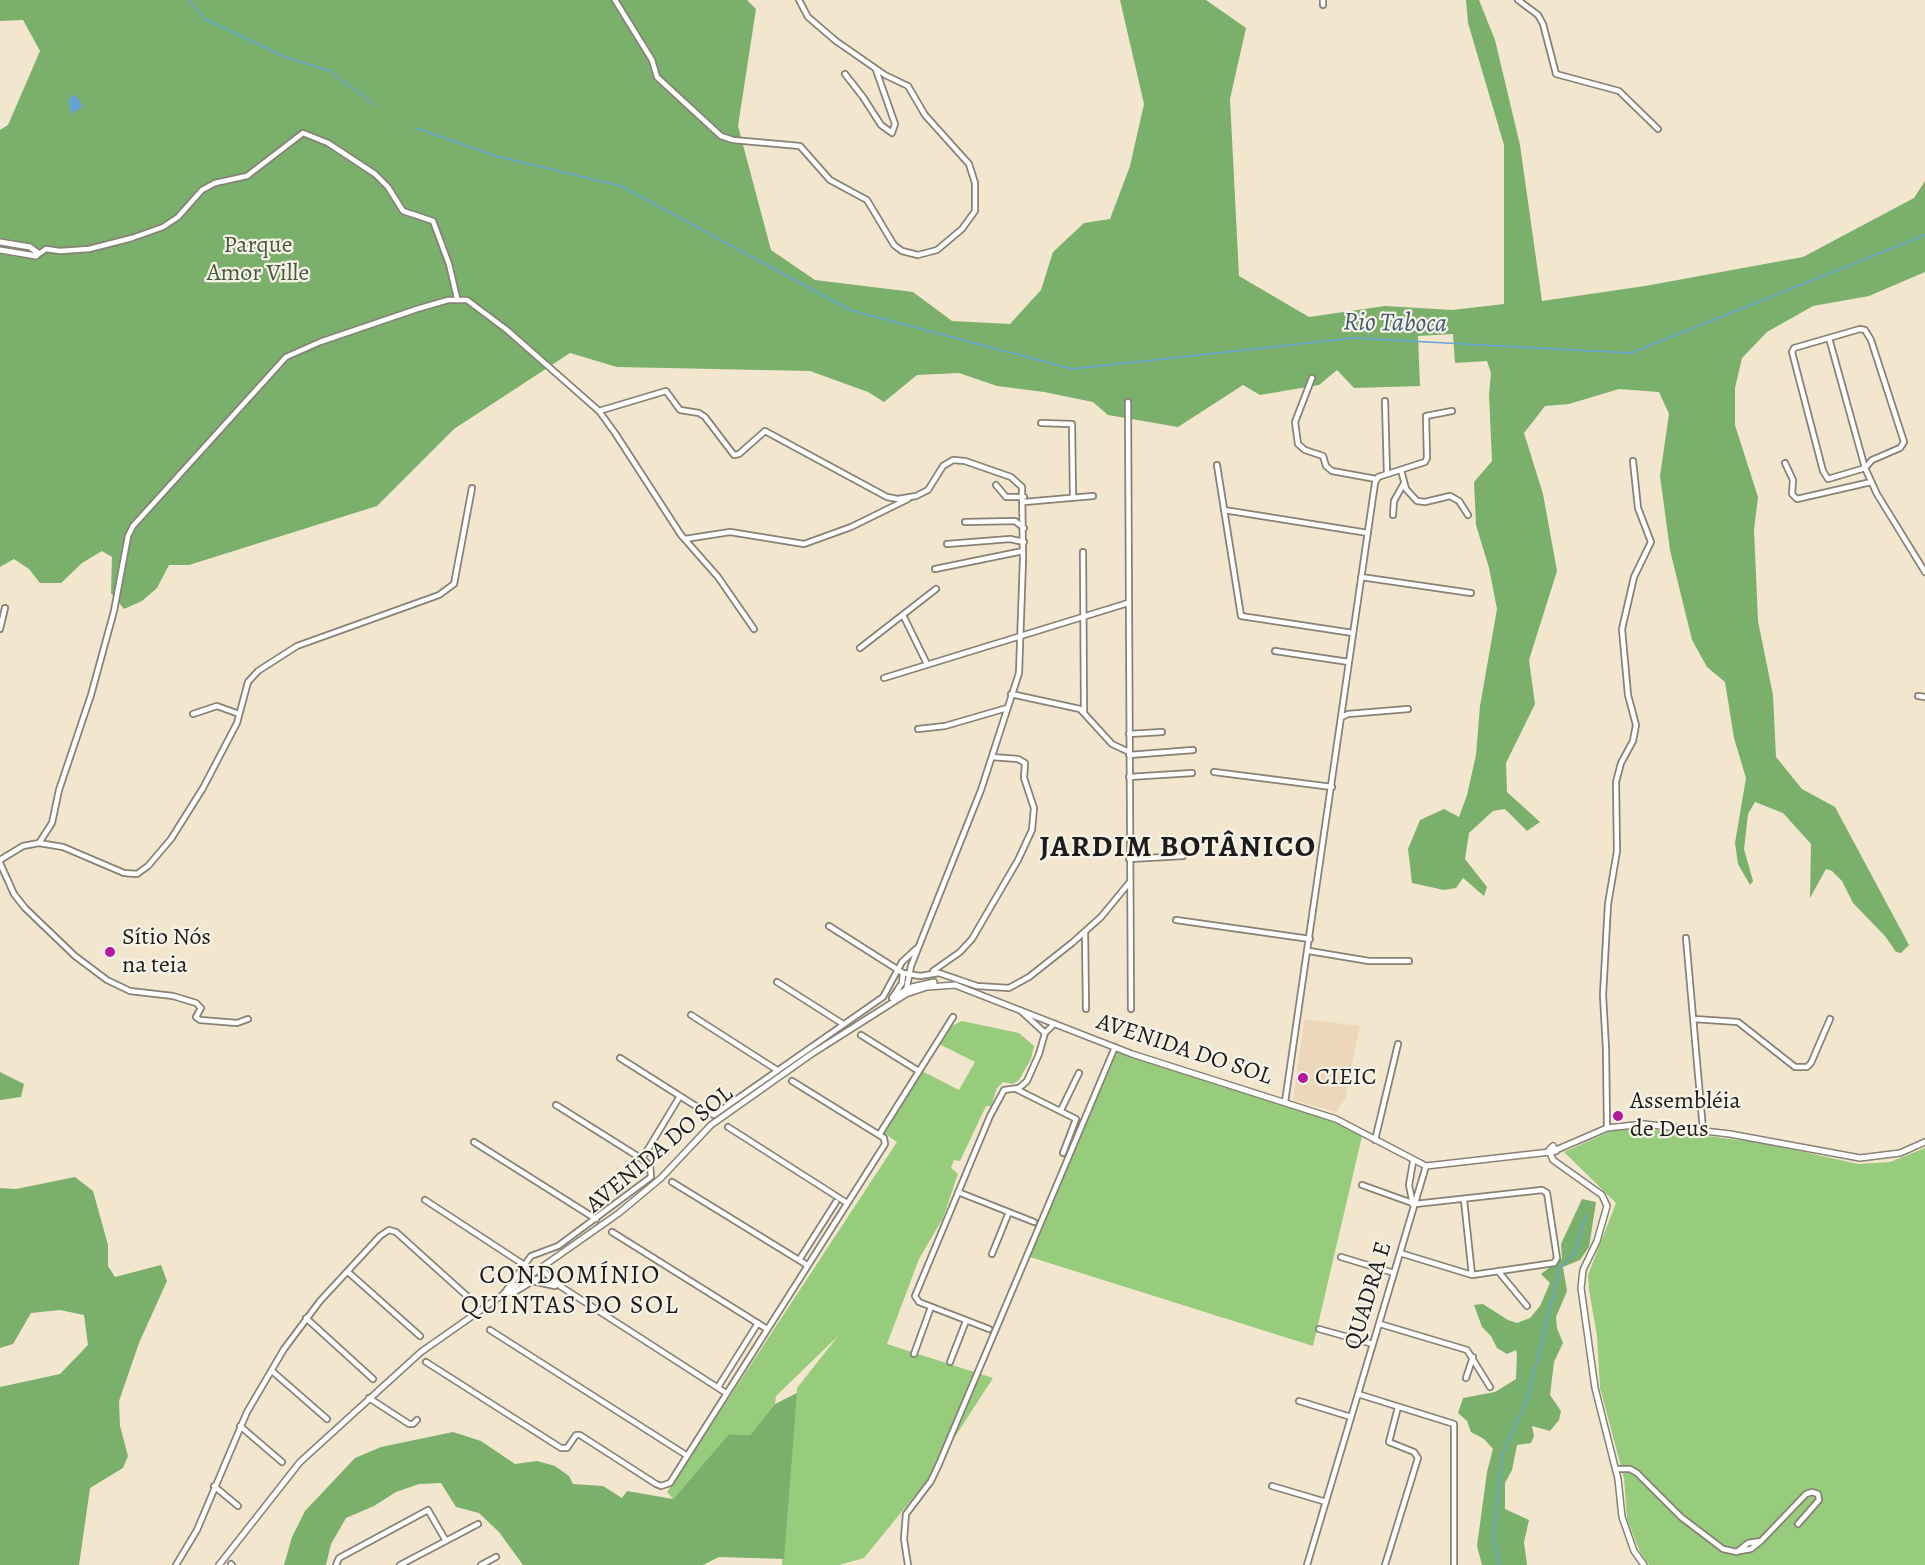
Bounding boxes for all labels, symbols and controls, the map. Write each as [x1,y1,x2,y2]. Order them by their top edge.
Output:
park label: Parque Amor Ville [207,232,309,288]
water label: Rio Taboca [1343,307,1447,341]
district label: JARDIM BOTÂNICO [1039,831,1317,867]
place label: Sítio Nós na teia [122,924,211,980]
marker: Sítio Nós na teia [103,945,117,959]
street label: AVENIDA DO SOL [1093,1008,1275,1092]
place label: CIEIC [1315,1064,1377,1092]
marker: CIEIC [1296,1071,1310,1085]
street label: AVENIDA DO SOL [581,1080,739,1220]
place label: Assembléia de Deus [1630,1088,1741,1144]
marker: Assembléia de Deus [1611,1109,1625,1123]
street label: QUADRA E [1339,1239,1399,1353]
district label: CONDOMÍNIO QUINTAS DO SOL [461,1261,679,1322]

